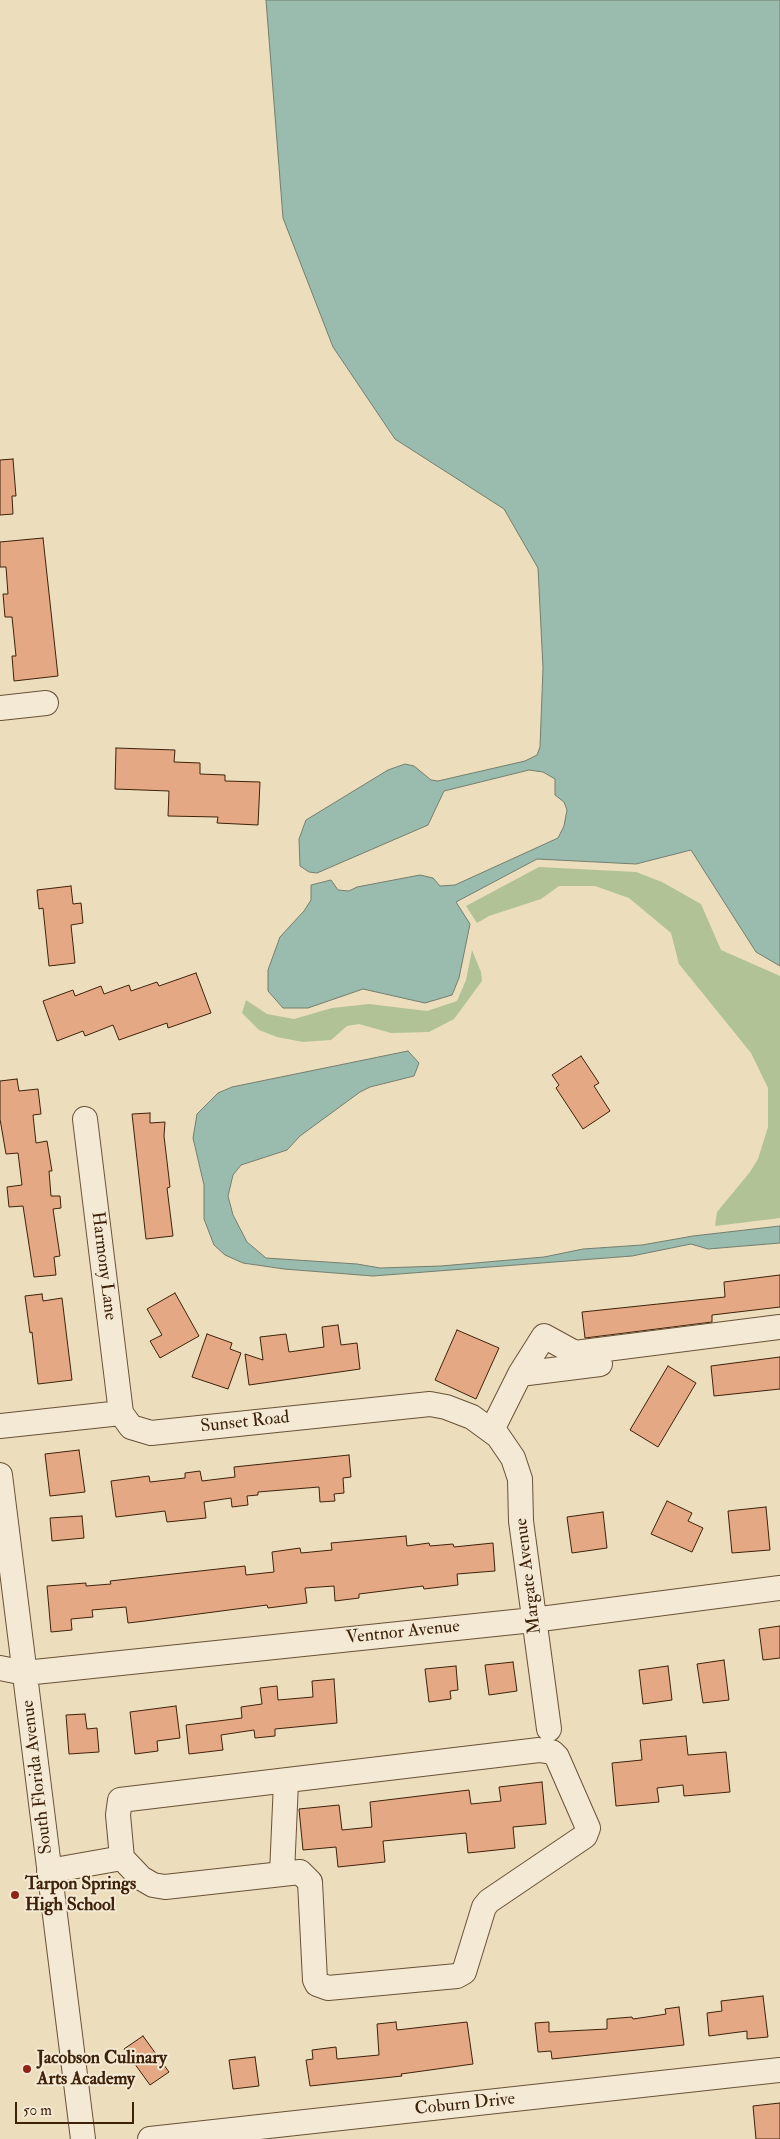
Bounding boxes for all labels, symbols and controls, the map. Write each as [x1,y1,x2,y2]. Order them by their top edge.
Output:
street label: Harmony Lane [86,1210,120,1322]
street label: Sunset Road [199,1408,291,1438]
street label: Margate Avenue [511,1517,547,1635]
street label: Ventnor Avenue [345,1616,461,1650]
street label: South Florida Avenue [18,1699,58,1855]
place label: Tarpon Springs High School [25,1874,136,1916]
marker: Tarpon Springs High School [9,1889,21,1901]
place label: Jacobson Culinary Arts Academy [37,2048,167,2090]
marker: Jacobson Culinary Arts Academy [21,2063,33,2075]
street label: Coburn Drive [414,2089,516,2121]
scale bar [18,2092,136,2124]
text: 50 m [23,2101,52,2120]

